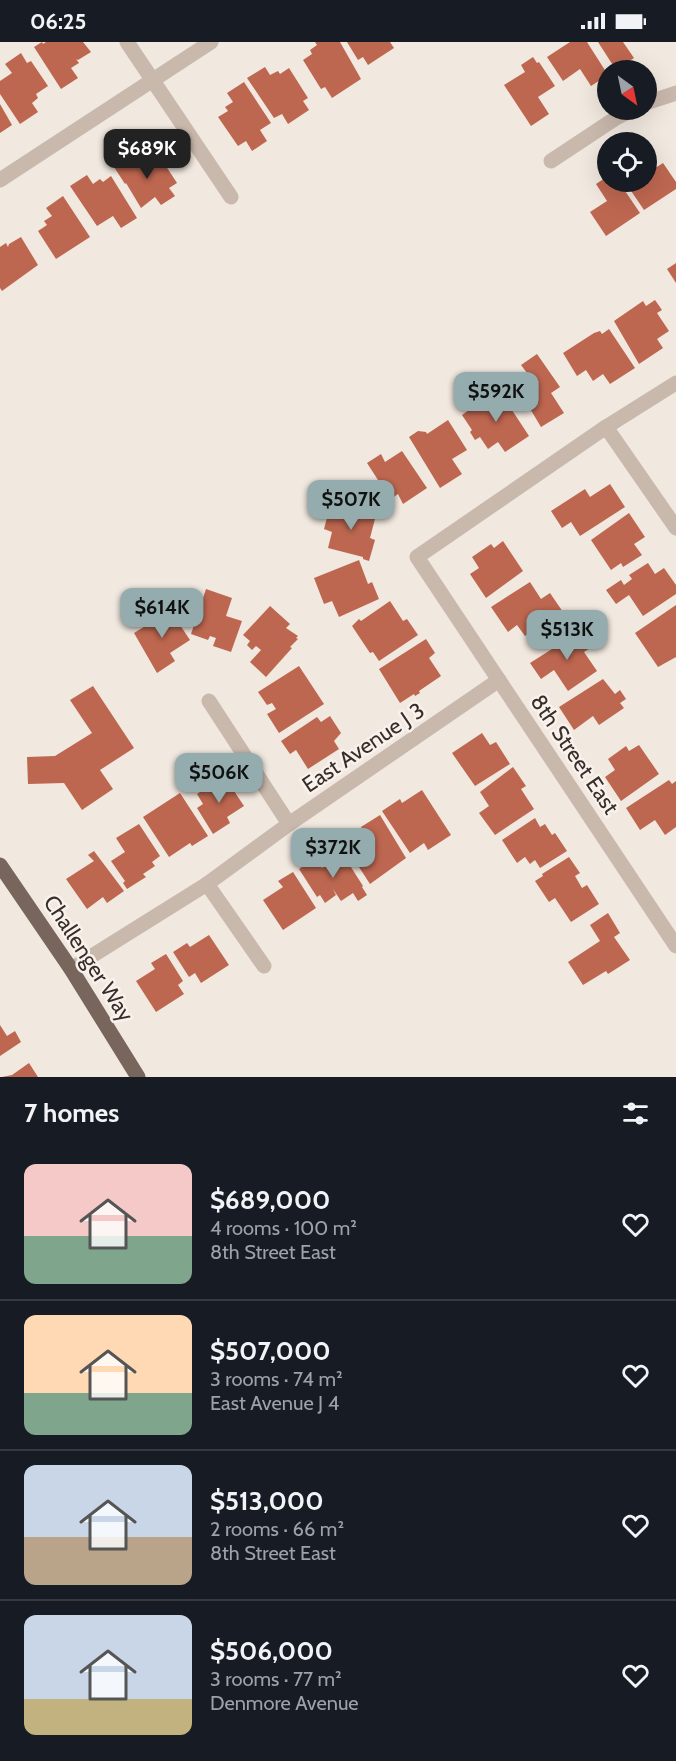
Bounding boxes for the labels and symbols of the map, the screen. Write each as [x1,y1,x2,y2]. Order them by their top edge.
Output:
north arrow [597,60,657,120]
pin: $689K [105,129,189,180]
pin: $592K [454,372,538,423]
pin: $507K [309,480,393,531]
pin: $614K [120,588,204,639]
pin: $513K [525,610,609,661]
street label: 8th Street East [525,689,625,820]
street label: East Avenue J 3 [297,697,429,798]
pin: $506K [177,753,261,804]
pin: $372K [291,828,375,879]
street label: Challenger Way [38,890,139,1026]

